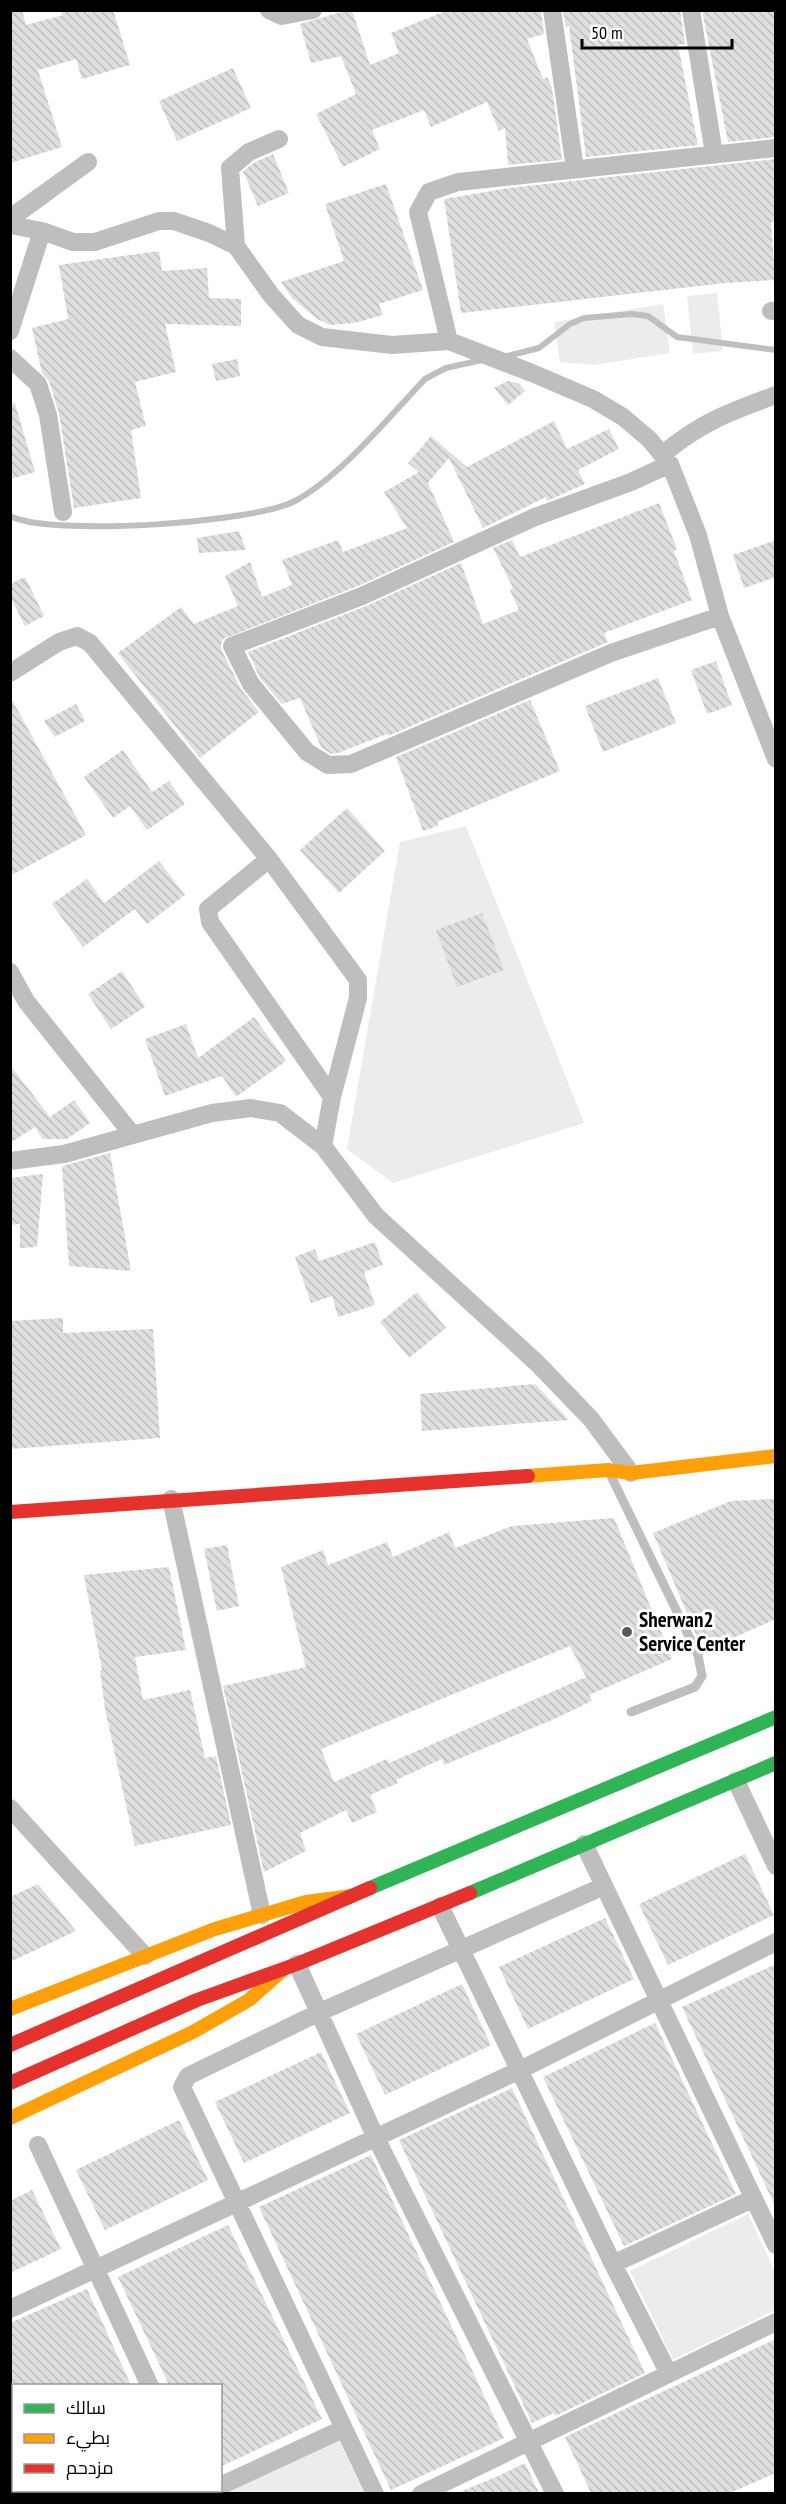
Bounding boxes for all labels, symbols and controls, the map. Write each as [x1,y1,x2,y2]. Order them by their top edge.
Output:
scale bar [582,12,732,50]
text: 50 m [591,21,623,44]
place label: Sherwan2 Service Center [639,1606,746,1657]
marker: Sherwan2 Service Center [620,1625,634,1639]
legend [12,2384,222,2492]
text: سالك [66,2396,106,2419]
text: بطيء [66,2426,110,2452]
text: مزدحم [66,2456,114,2480]

